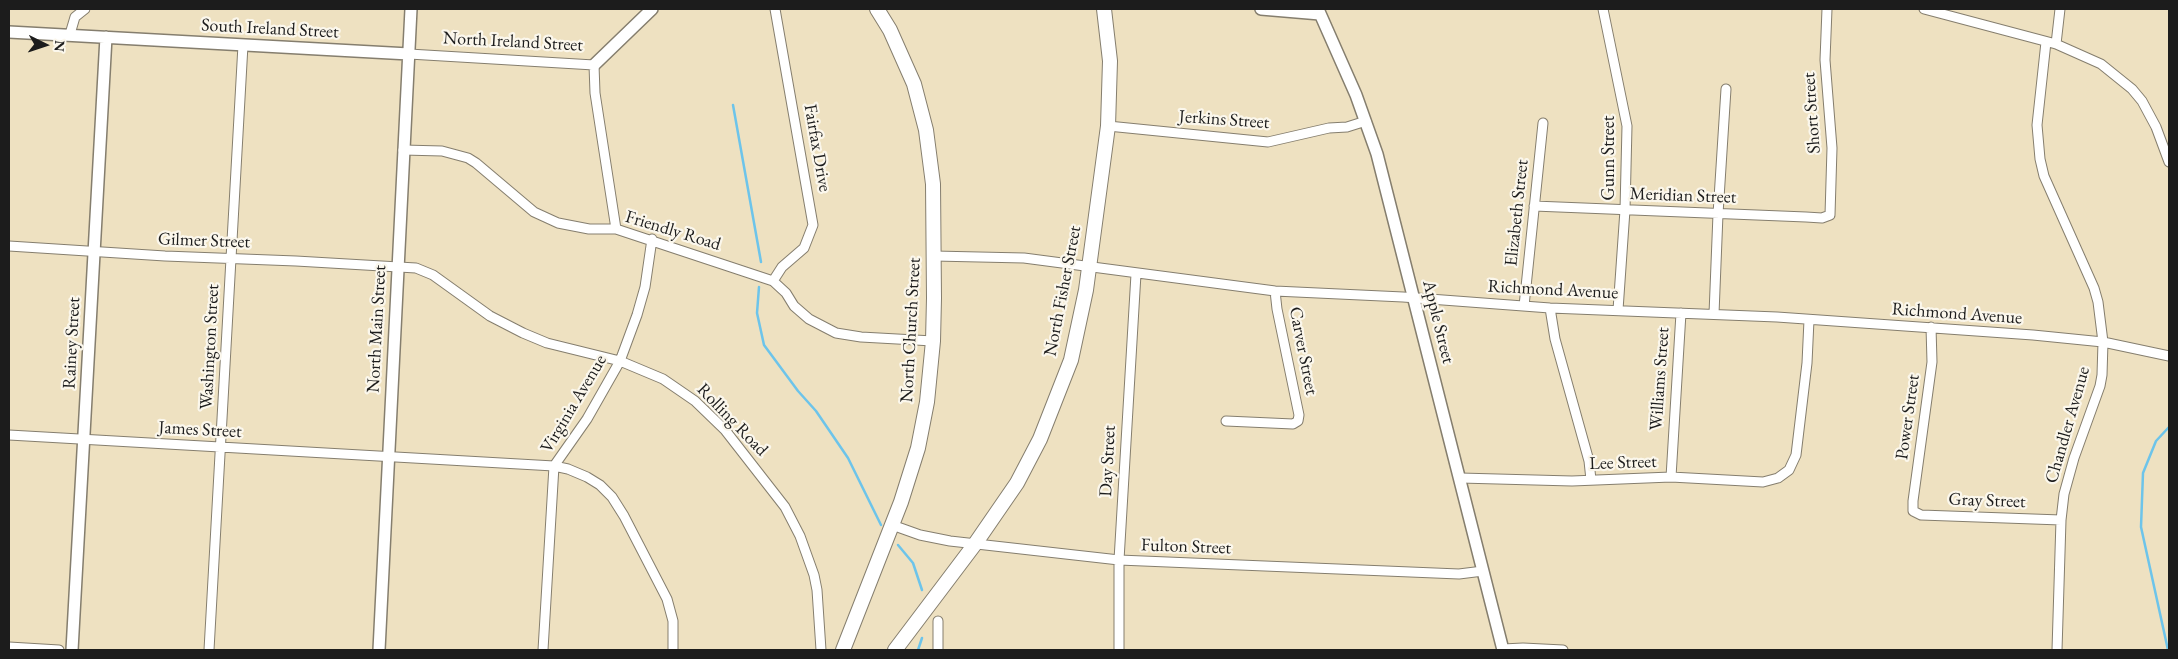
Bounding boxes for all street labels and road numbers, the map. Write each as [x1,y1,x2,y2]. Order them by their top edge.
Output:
street label: South Ireland Street [201,15,339,43]
street label: North Ireland Street [442,28,584,56]
street label: Short Street [1798,72,1826,154]
street label: Fairfax Drive [799,103,835,193]
street label: Jerkins Street [1178,106,1270,134]
street label: Gunn Street [1598,116,1620,200]
street label: Elizabeth Street [1501,159,1533,267]
street label: Meridian Street [1629,183,1737,209]
street label: Friendly Road [623,206,723,256]
street label: North Fisher Street [1040,224,1086,358]
street label: Gilmer Street [158,229,250,253]
street label: North Church Street [896,257,926,403]
street label: North Main Street [363,265,391,393]
street label: Richmond Avenue [1487,276,1619,304]
street label: Apple Street [1417,278,1459,366]
street label: Washington Street [196,284,224,410]
street label: Rainey Street [59,297,85,389]
street label: Richmond Avenue [1891,299,2023,329]
street label: Carver Street [1284,305,1322,397]
street label: Williams Street [1646,327,1674,431]
street label: Virginia Avenue [536,351,612,457]
street label: Chandler Avenue [2041,364,2095,486]
street label: Power Street [1891,373,1925,461]
street label: Rolling Road [692,379,772,461]
street label: James Street [158,417,242,443]
street label: Day Street [1095,425,1121,497]
street label: Lee Street [1589,451,1657,475]
street label: Gray Street [1948,489,2026,513]
street label: Fulton Street [1141,535,1231,559]

